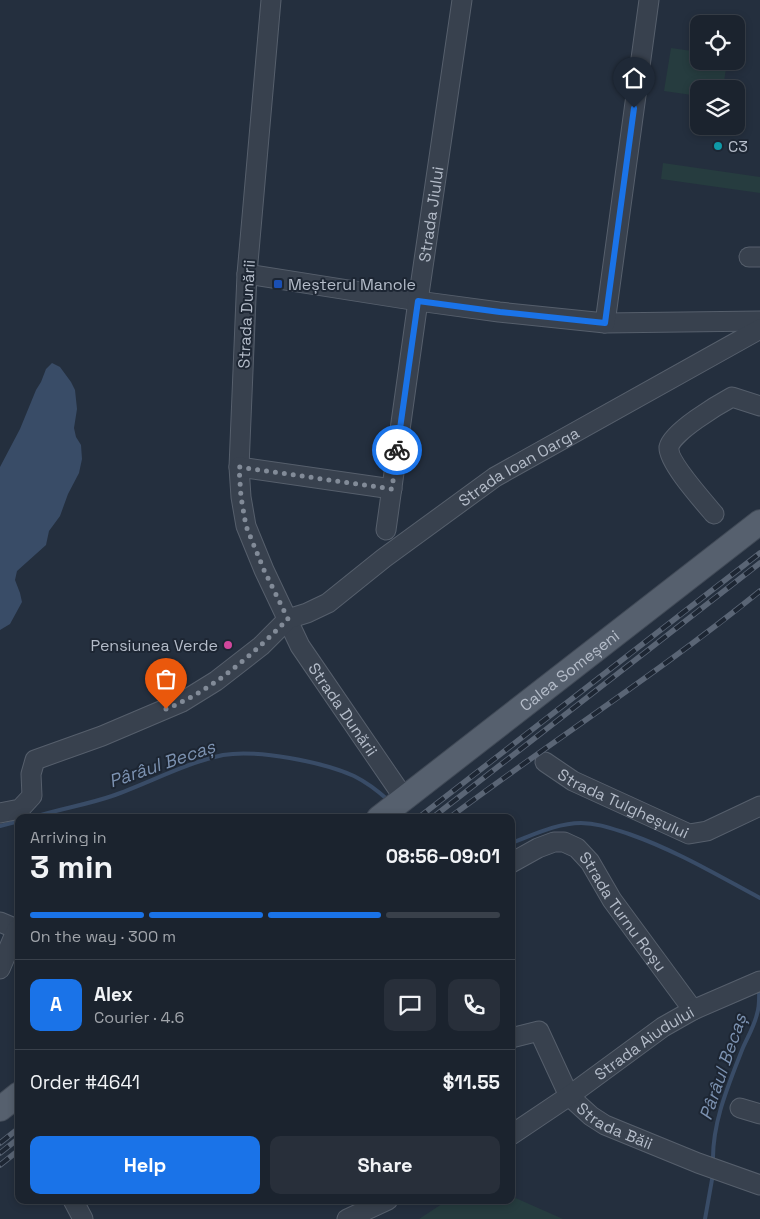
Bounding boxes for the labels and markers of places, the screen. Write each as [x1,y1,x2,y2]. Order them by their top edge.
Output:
pin [613,57,655,108]
place label: C3 [728,136,748,157]
marker: C3 [712,140,724,152]
place label: Meșterul Manole [288,274,416,295]
marker: Meșterul Manole [272,278,284,290]
place label: Pensiunea Verde [91,635,218,656]
marker: Pensiunea Verde [222,639,234,651]
pin [145,658,187,709]

